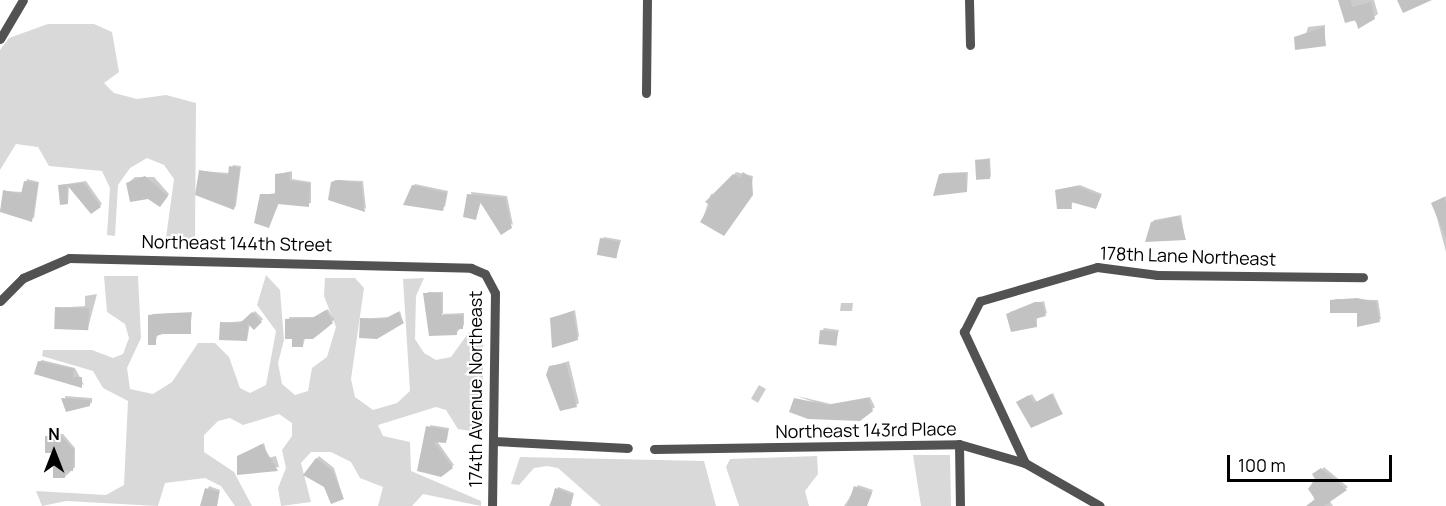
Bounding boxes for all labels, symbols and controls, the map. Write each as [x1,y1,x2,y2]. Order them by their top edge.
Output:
street label: Northeast 144th Street [141,231,333,255]
street label: 178th Lane Northeast [1100,242,1276,270]
street label: 174th Avenue Northeast [464,290,486,488]
street label: Northeast 143rd Place [775,418,957,442]
north arrow [24,422,84,482]
text: N [48,423,60,445]
scale bar [1230,443,1395,481]
text: 100 m [1238,453,1286,477]

